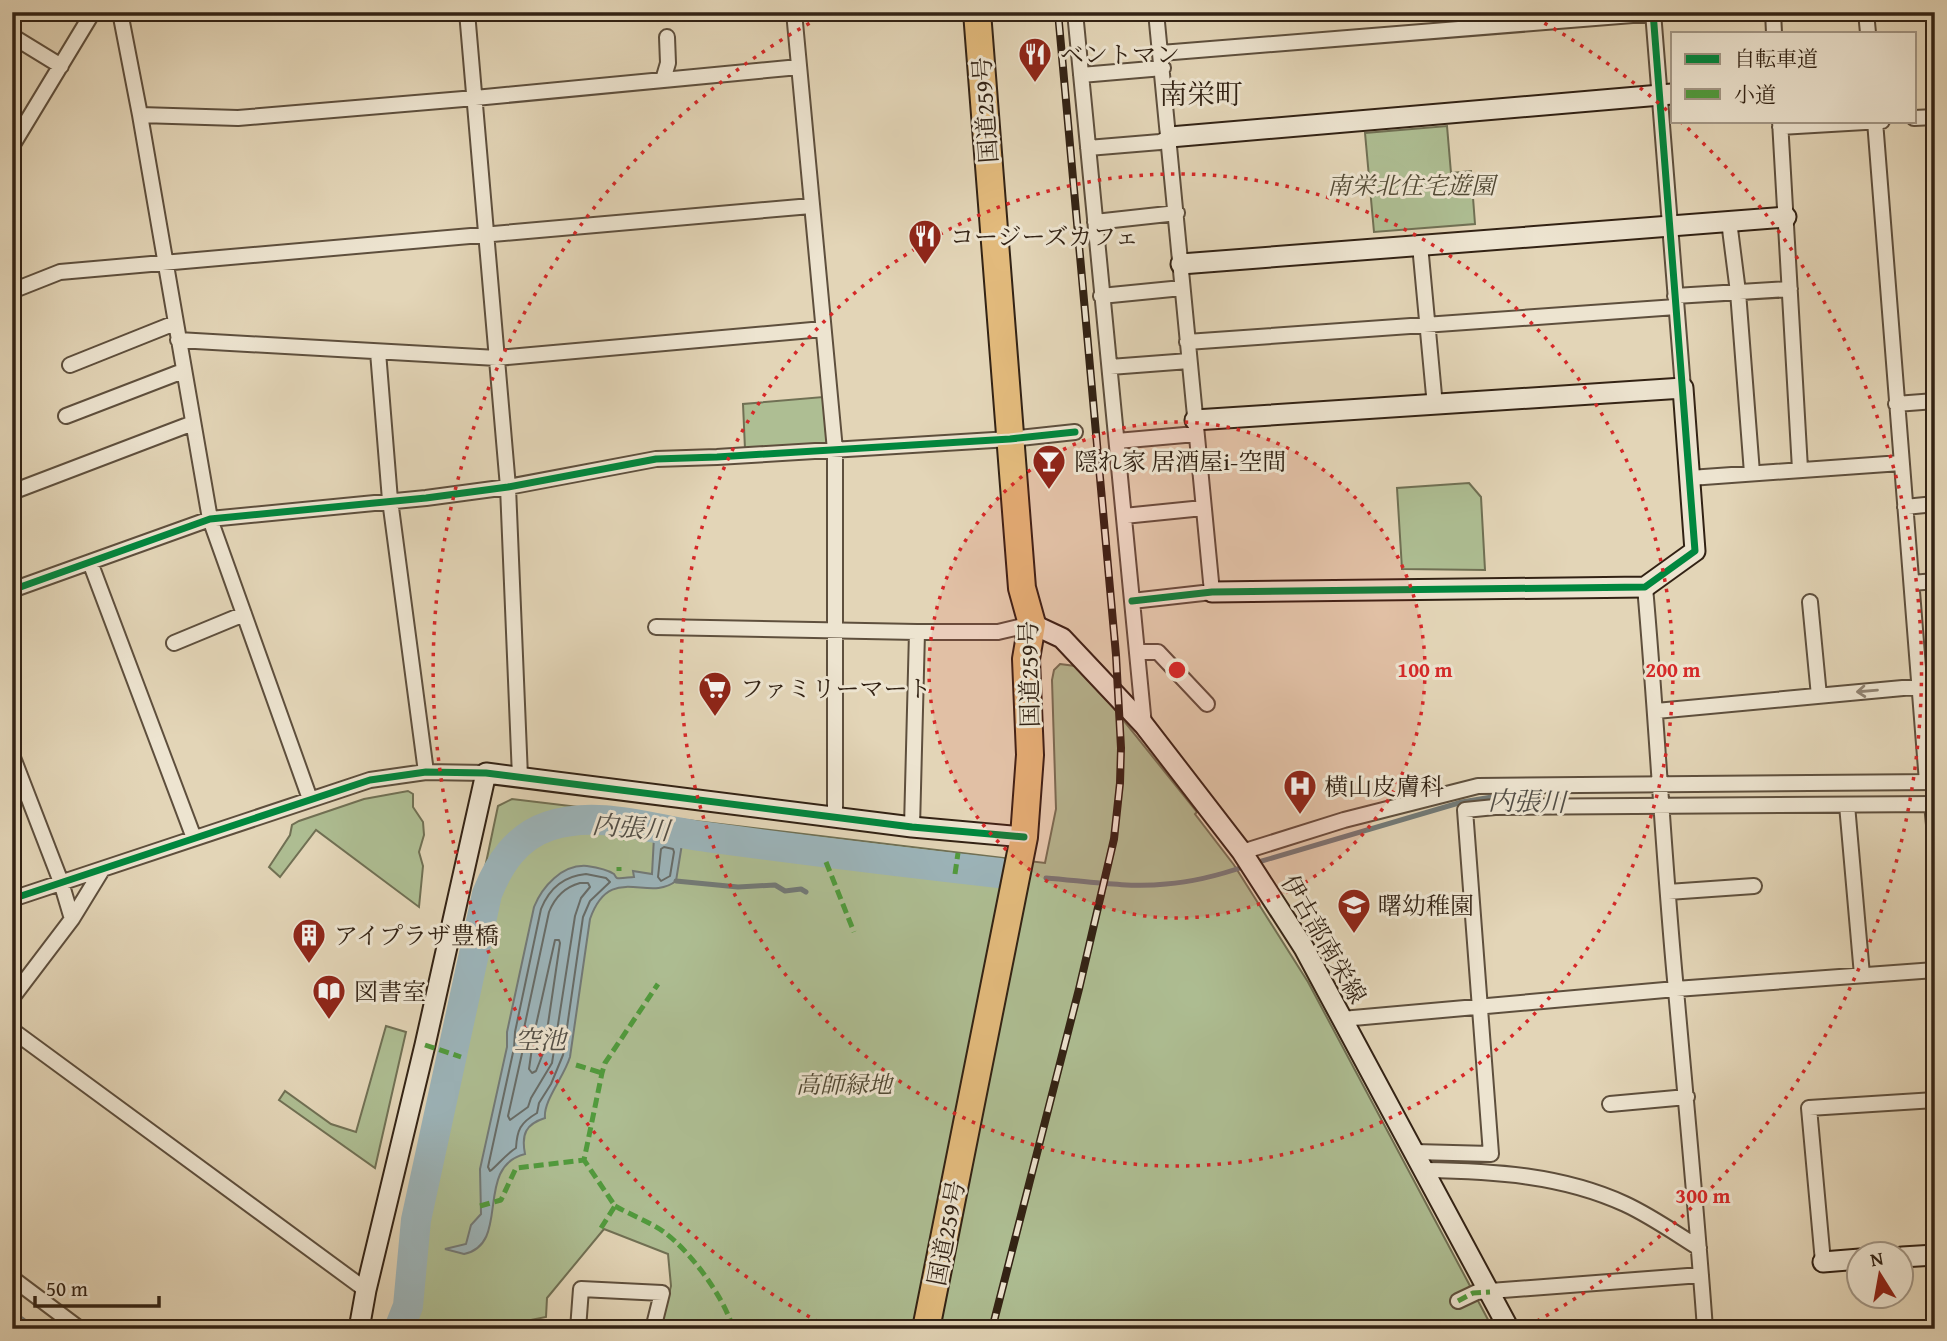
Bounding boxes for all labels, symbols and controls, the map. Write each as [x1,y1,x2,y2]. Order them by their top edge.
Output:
legend [1671,32,1916,122]
restaurant icon: ベントマン [1016,35,1054,84]
place label: ベントマン [1060,37,1180,72]
text: 自転車道 [1734,43,1818,74]
street label: 国道259号 [964,56,1006,164]
district label: 南栄町 [1159,73,1243,114]
text: 小道 [1734,79,1776,110]
park label: 南栄北住宅遊園 [1327,168,1499,203]
restaurant icon: コージーズカフェ [906,217,944,266]
place label: コージーズカフェ [950,219,1139,254]
bar icon: 隠れ家 居酒屋i-空間 [1030,442,1068,491]
place label: 隠れ家 居酒屋i-空間 [1074,444,1286,479]
street label: 国道259号 [1011,620,1047,728]
text: 100 m [1397,654,1453,685]
text: 200 m [1645,654,1701,685]
centre of rings [1165,658,1189,682]
supermarket icon: ファミリーマート [696,669,734,718]
place label: ファミリーマート [740,671,932,706]
one-way arrow [1856,685,1879,698]
hospital icon: 横山皮膚科 [1281,767,1319,816]
place label: 横山皮膚科 [1324,769,1444,804]
water label: 内張川 [1488,781,1569,821]
water label: 内張川 [590,804,675,850]
street label: 伊古部南栄線 [1273,868,1375,1010]
school or university icon: 曙幼稚園 [1335,886,1373,935]
place label: 曙幼稚園 [1378,888,1474,923]
building icon: アイプラザ豊橋 [290,916,328,965]
place label: アイプラザ豊橋 [334,918,499,953]
library icon: 図書室 [310,972,348,1021]
place label: 図書室 [354,974,426,1009]
water label: 空池 [514,1020,569,1059]
park label: 高師緑地 [796,1067,895,1102]
street label: 国道259号 [919,1177,973,1289]
text: 300 m [1675,1180,1731,1211]
north arrow [1846,1240,1916,1310]
text: N [1868,1243,1886,1273]
scale bar [35,1264,159,1308]
text: 50 m [46,1273,88,1304]

